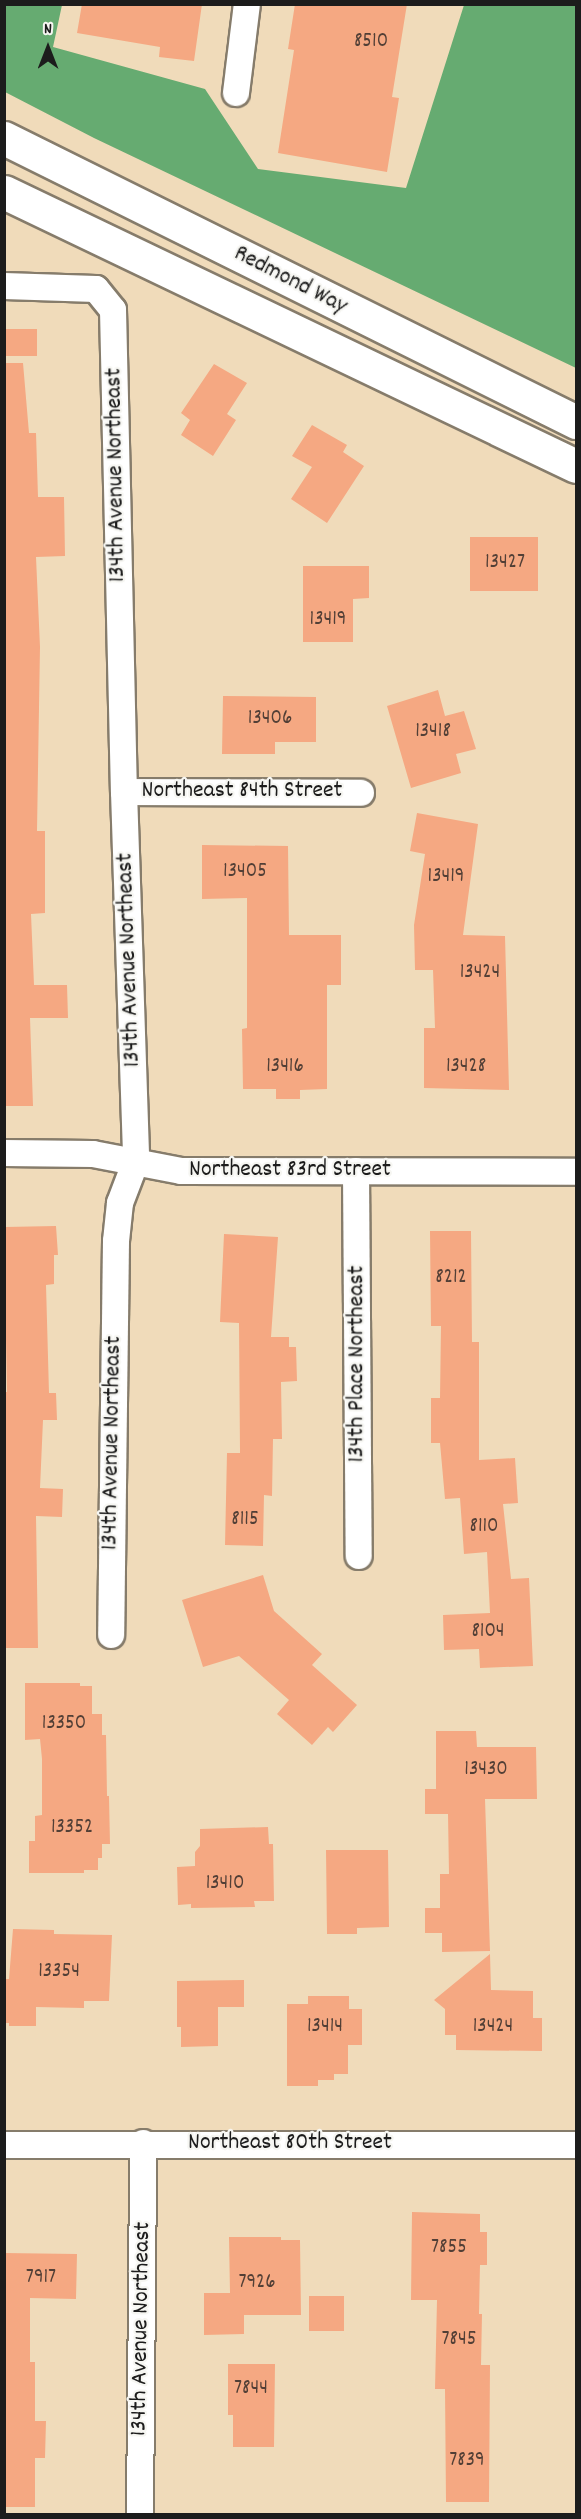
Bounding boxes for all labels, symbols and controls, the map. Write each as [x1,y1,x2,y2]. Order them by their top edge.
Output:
north arrow [18,18,78,78]
text: N [44,18,52,41]
house number: 8510 [354,29,388,55]
street label: Redmond Way [229,240,351,322]
street label: 134th Avenue Northeast [101,368,133,582]
house number: 13427 [485,550,525,576]
house number: 13419 [310,607,346,633]
house number: 13406 [248,706,292,732]
house number: 13418 [415,719,451,745]
street label: Northeast 84th Street [142,778,342,806]
street label: 134th Avenue Northeast [112,852,148,1068]
house number: 13405 [223,859,267,885]
house number: 13419 [428,864,464,890]
house number: 13424 [460,960,500,986]
house number: 13416 [266,1054,304,1080]
house number: 13428 [446,1054,486,1080]
street label: Northeast 83rd Street [189,1157,391,1185]
house number: 8212 [435,1265,467,1291]
street label: 134th Place Northeast [344,1266,372,1462]
street label: 134th Avenue Northeast [97,1336,129,1550]
house number: 8115 [231,1507,259,1533]
house number: 8110 [469,1514,499,1540]
house number: 8104 [471,1619,505,1645]
house number: 13350 [42,1711,86,1737]
house number: 13430 [464,1757,508,1783]
house number: 13352 [51,1815,93,1841]
house number: 13410 [206,1871,244,1897]
house number: 13354 [38,1959,80,1985]
house number: 13414 [307,2014,343,2040]
house number: 13424 [473,2014,513,2040]
street label: Northeast 80th Street [188,2130,392,2158]
street label: 134th Avenue Northeast [126,2222,158,2436]
house number: 7855 [431,2235,467,2261]
house number: 7917 [26,2265,56,2291]
house number: 7926 [238,2270,276,2296]
house number: 7845 [442,2327,476,2353]
house number: 7844 [234,2376,268,2402]
house number: 7839 [449,2448,485,2474]

